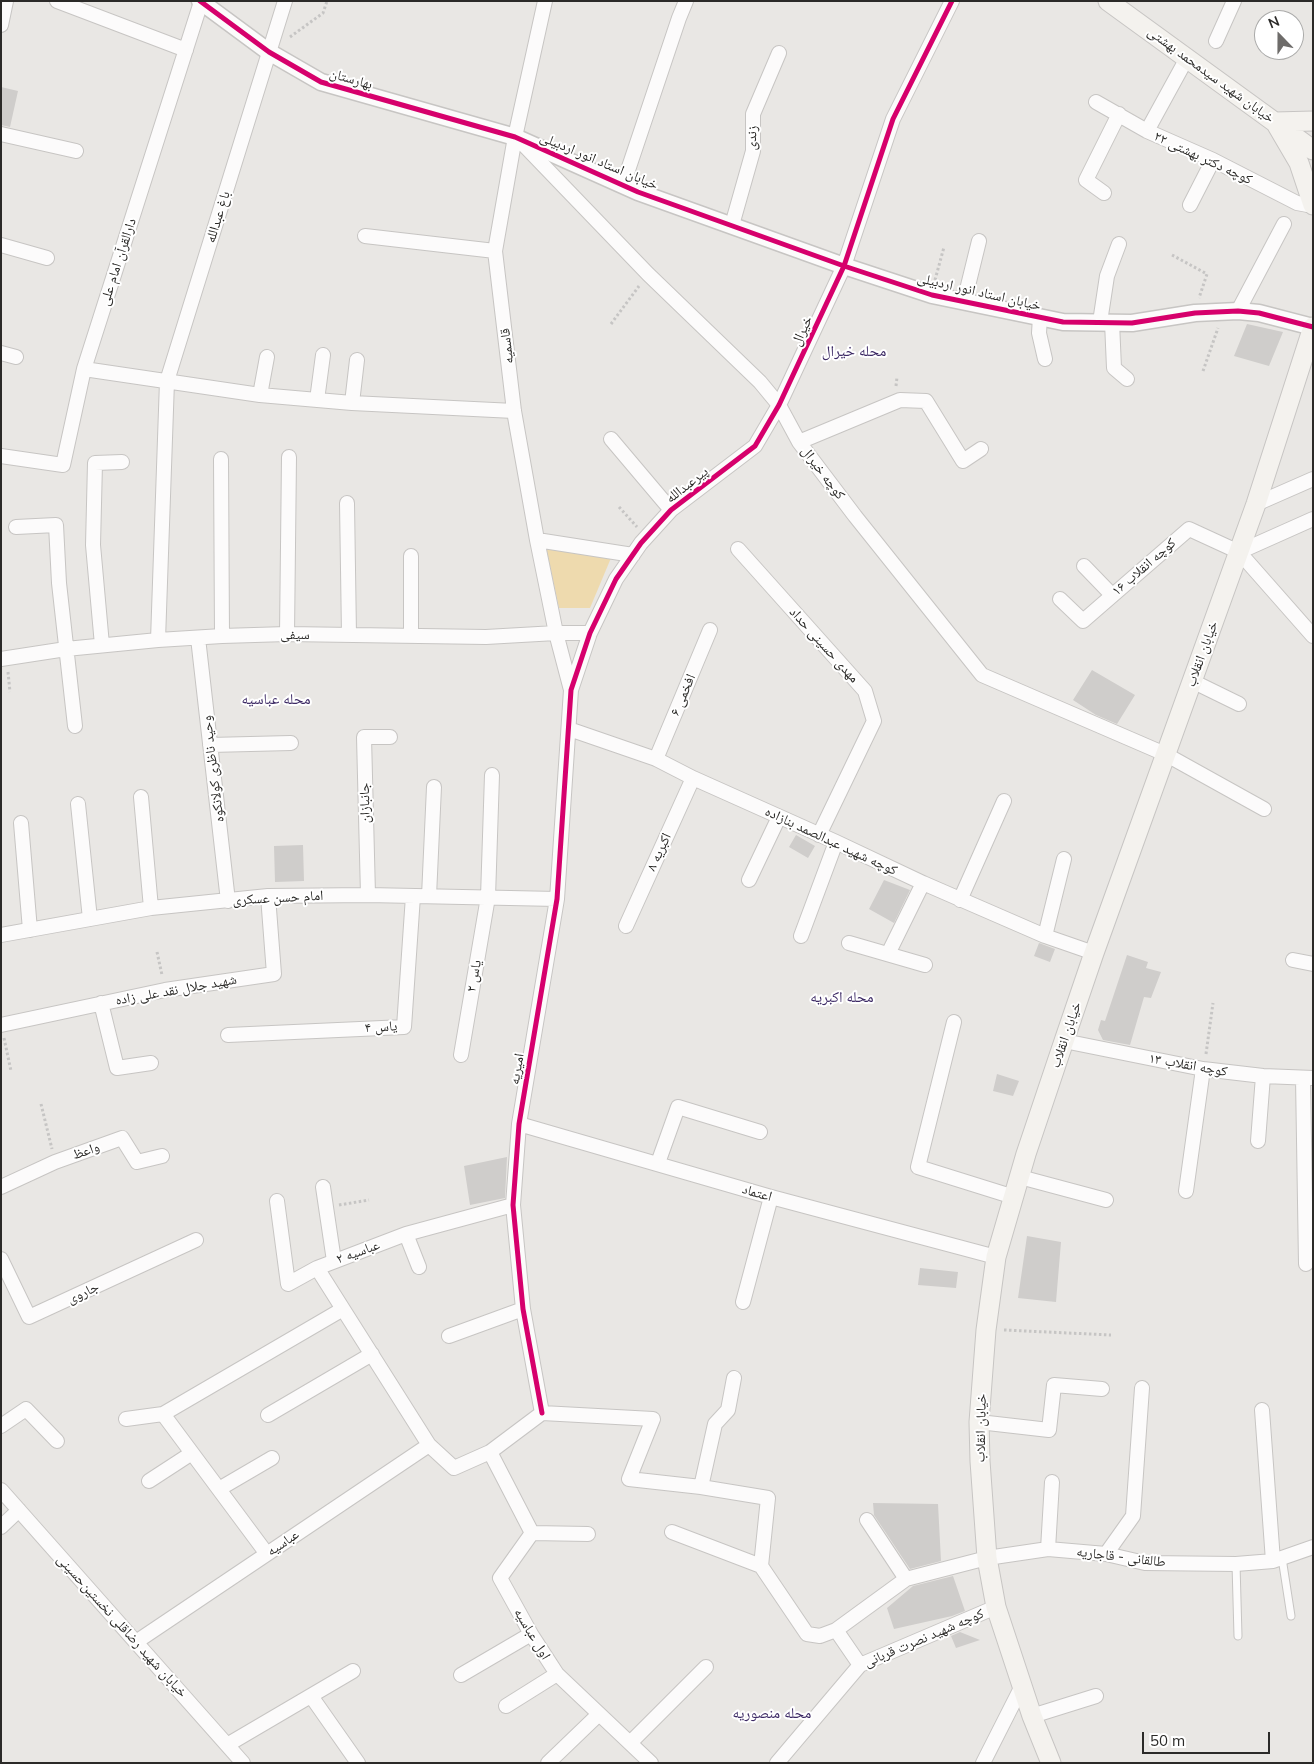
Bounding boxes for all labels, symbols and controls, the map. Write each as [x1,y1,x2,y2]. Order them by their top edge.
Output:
north arrow [1254,10,1304,60]
text: N [1265,12,1282,32]
street label: خیابان شهید سیدمحمد بهشتی [1144,23,1278,127]
street label: بهارستان [327,65,375,93]
street label: زندی [743,125,761,151]
street label: کوچه دکتر بهشتی ۲۲ [1151,128,1255,188]
street label: خیابان استاد انور اردبیلی [537,129,661,193]
street label: باغ عبدالله [202,189,234,245]
street label: دارالقرآن امام علی [96,216,140,308]
street label: خیابان استاد انور اردبیلی [915,270,1043,314]
street label: خیرال [788,313,816,349]
street label: قاسمیه [496,327,518,365]
district label: محله خیرال [822,342,886,360]
street label: کوچه خیرال [797,443,849,503]
street label: پیرعبدالله [662,463,712,507]
street label: کوچه انقلاب ۱۶ [1109,535,1179,599]
street label: مهدی حسینی حداد [786,604,862,686]
street label: خیابان انقلاب [1182,619,1222,689]
street label: سیفی [280,627,310,643]
street label: افخمی ۶ [667,672,699,718]
district label: محله عباسیه [242,690,310,708]
street label: وحید ناظری کولانکوه [198,715,228,823]
street label: جانبازان [356,782,374,824]
street label: کوچه شهید عبدالصمد بنازاده [762,803,900,879]
street label: اکبریه ۸ [643,830,675,874]
street label: امام حسن عسکری [232,887,324,909]
street label: یاس ۲ [463,959,485,993]
street label: شهید جلال نقد علی زاده [114,971,238,1009]
district label: محله اکبریه [810,988,874,1006]
street label: خیابان انقلاب [1047,1000,1085,1070]
street label: یاس ۴ [364,1017,398,1037]
street label: کوچه انقلاب ۱۳ [1147,1050,1229,1080]
street label: امیریه [506,1052,528,1086]
street label: واعظ [70,1139,102,1163]
street label: اعتماد [740,1181,774,1205]
street label: عباسیه ۲ [334,1236,382,1268]
street label: جاروی [64,1278,102,1308]
street label: خیابان انقلاب [972,1394,990,1462]
street label: عباسیه [264,1526,302,1560]
street label: طالقانی - قاجاریه [1075,1543,1167,1571]
street label: خیابان شهید رضاقلی نخستین‌حسینی [53,1551,191,1701]
street label: اول عباسیه [510,1605,554,1663]
street label: کوچه شهید نصرت قربانی [862,1605,986,1671]
district label: محله منصوریه [733,1704,811,1722]
scale bar [1144,1722,1272,1754]
text: 50 m [1150,1731,1185,1750]

